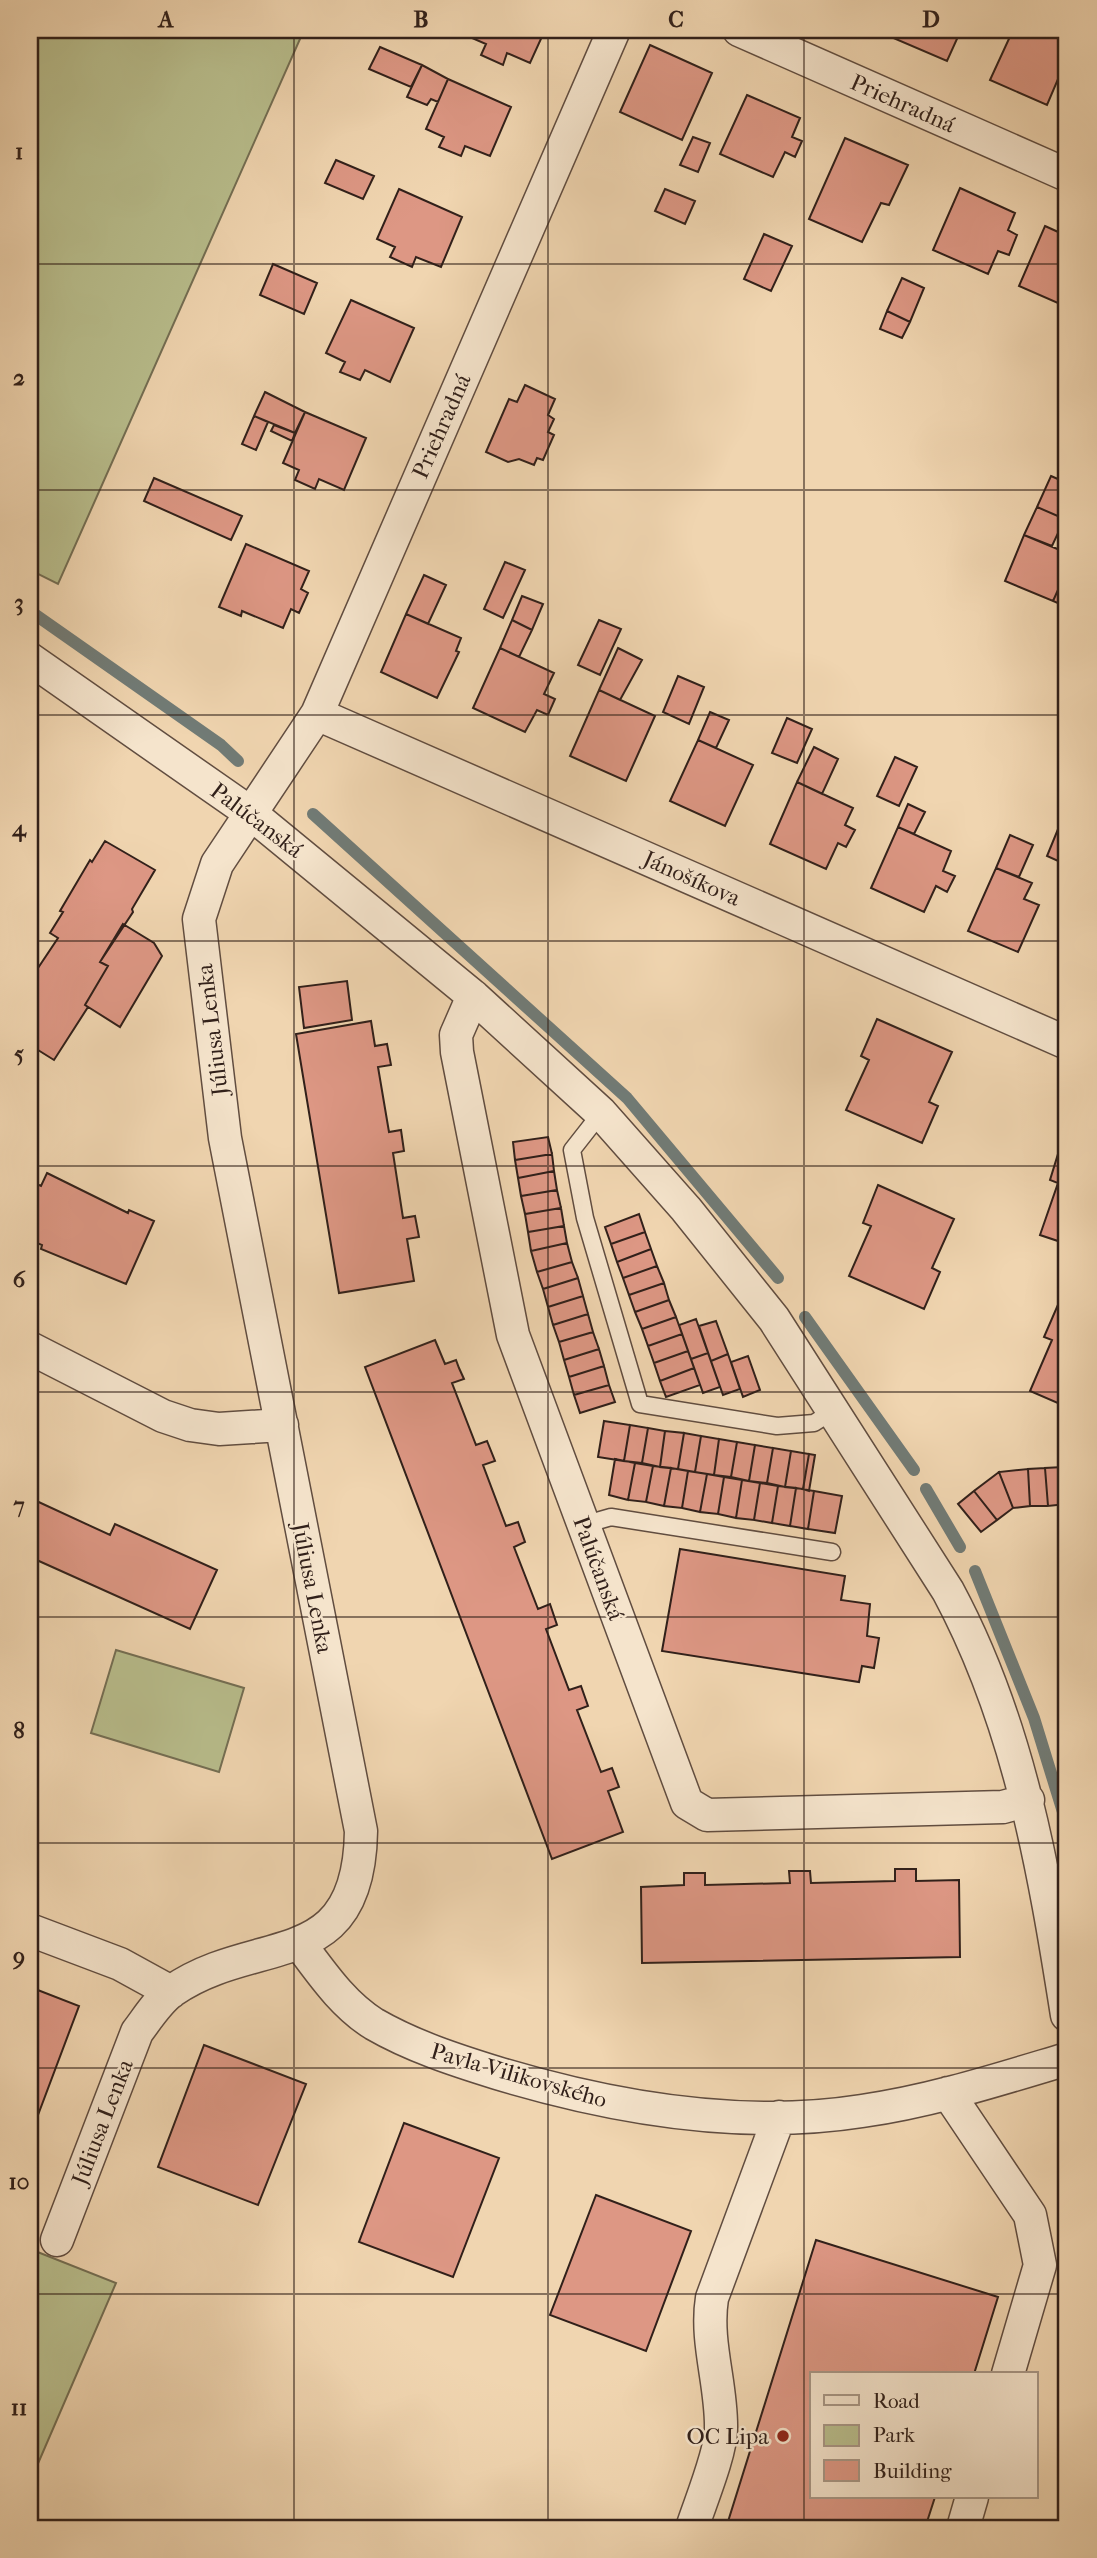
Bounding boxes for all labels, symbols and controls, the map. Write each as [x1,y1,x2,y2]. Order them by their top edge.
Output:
text: A [157,6,175,33]
text: B [414,6,429,33]
text: C [668,6,684,33]
text: D [922,6,940,33]
street label: Priehradná [846,68,959,139]
text: 1 [15,138,23,165]
text: 2 [13,364,25,391]
street label: Priehradná [406,370,477,483]
text: 3 [14,589,24,616]
street label: Palúčanská [205,777,308,864]
text: 4 [11,815,27,842]
street label: Jánošíkova [637,844,745,912]
street label: Júliusa Lenka [191,962,234,1099]
text: 5 [14,1040,24,1067]
text: 6 [13,1266,26,1293]
text: 7 [12,1492,25,1519]
street label: Palúčanská [567,1513,630,1624]
street label: Júliusa Lenka [286,1519,338,1656]
text: 8 [13,1717,25,1744]
text: 9 [12,1943,25,1970]
street label: Pavla Vilikovského [428,2037,610,2114]
street label: Júliusa Lenka [65,2055,139,2191]
text: 10 [9,2168,29,2195]
legend [810,2372,1038,2498]
text: Road [873,2389,920,2413]
text: 11 [11,2394,27,2421]
place label: OC Lipa [687,2423,769,2450]
text: Park [873,2423,915,2447]
marker: OC Lipa [775,2428,791,2444]
text: Building [873,2459,952,2483]

